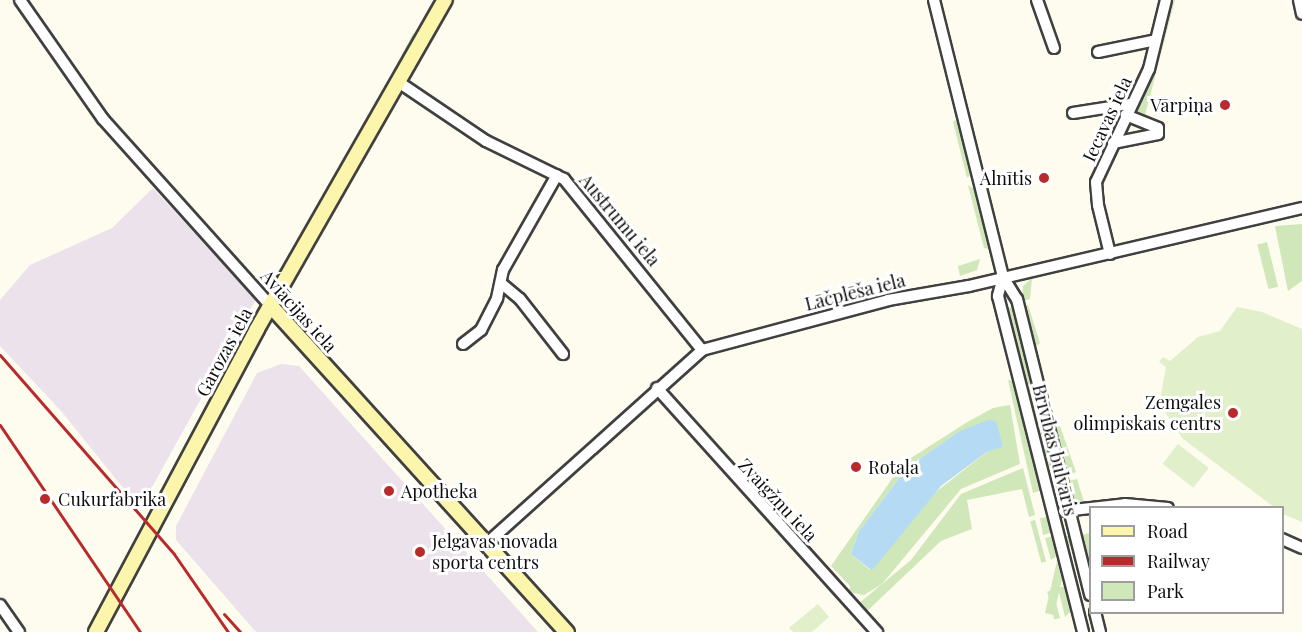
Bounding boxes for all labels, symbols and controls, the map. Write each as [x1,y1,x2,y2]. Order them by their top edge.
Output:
street label: Iecavas iela [1078,73,1136,165]
place label: Vārpiņa [1150,94,1213,116]
marker: Vārpiņa [1218,98,1232,112]
place label: Alnītis [980,167,1032,189]
street label: Austrumu iela [575,170,665,270]
marker: Alnītis [1037,171,1051,185]
street label: Aviācijas iela [256,265,342,357]
street label: Lāčplēša iela [803,269,907,315]
street label: Garozas iela [192,304,256,400]
street label: Brīvības bulvāris [1028,382,1082,518]
place label: Zemgales olimpiskais centrs [1074,392,1221,434]
marker: Zemgales olimpiskais centrs [1226,406,1240,420]
street label: Zvaigžņu iela [734,454,822,546]
place label: Rotaļa [868,456,919,478]
marker: Rotaļa [849,460,863,474]
place label: Apotheka [401,480,477,502]
marker: Apotheka [382,484,396,498]
place label: Cukurfabrika [58,488,166,510]
marker: Cukurfabrika [36,490,54,508]
legend [1089,506,1284,614]
text: Road [1147,519,1188,543]
place label: Jelgavas novada sporta centrs [432,531,558,574]
marker: Jelgavas novada sporta centrs [413,545,427,559]
text: Railway [1147,549,1210,573]
text: Park [1147,579,1184,603]

